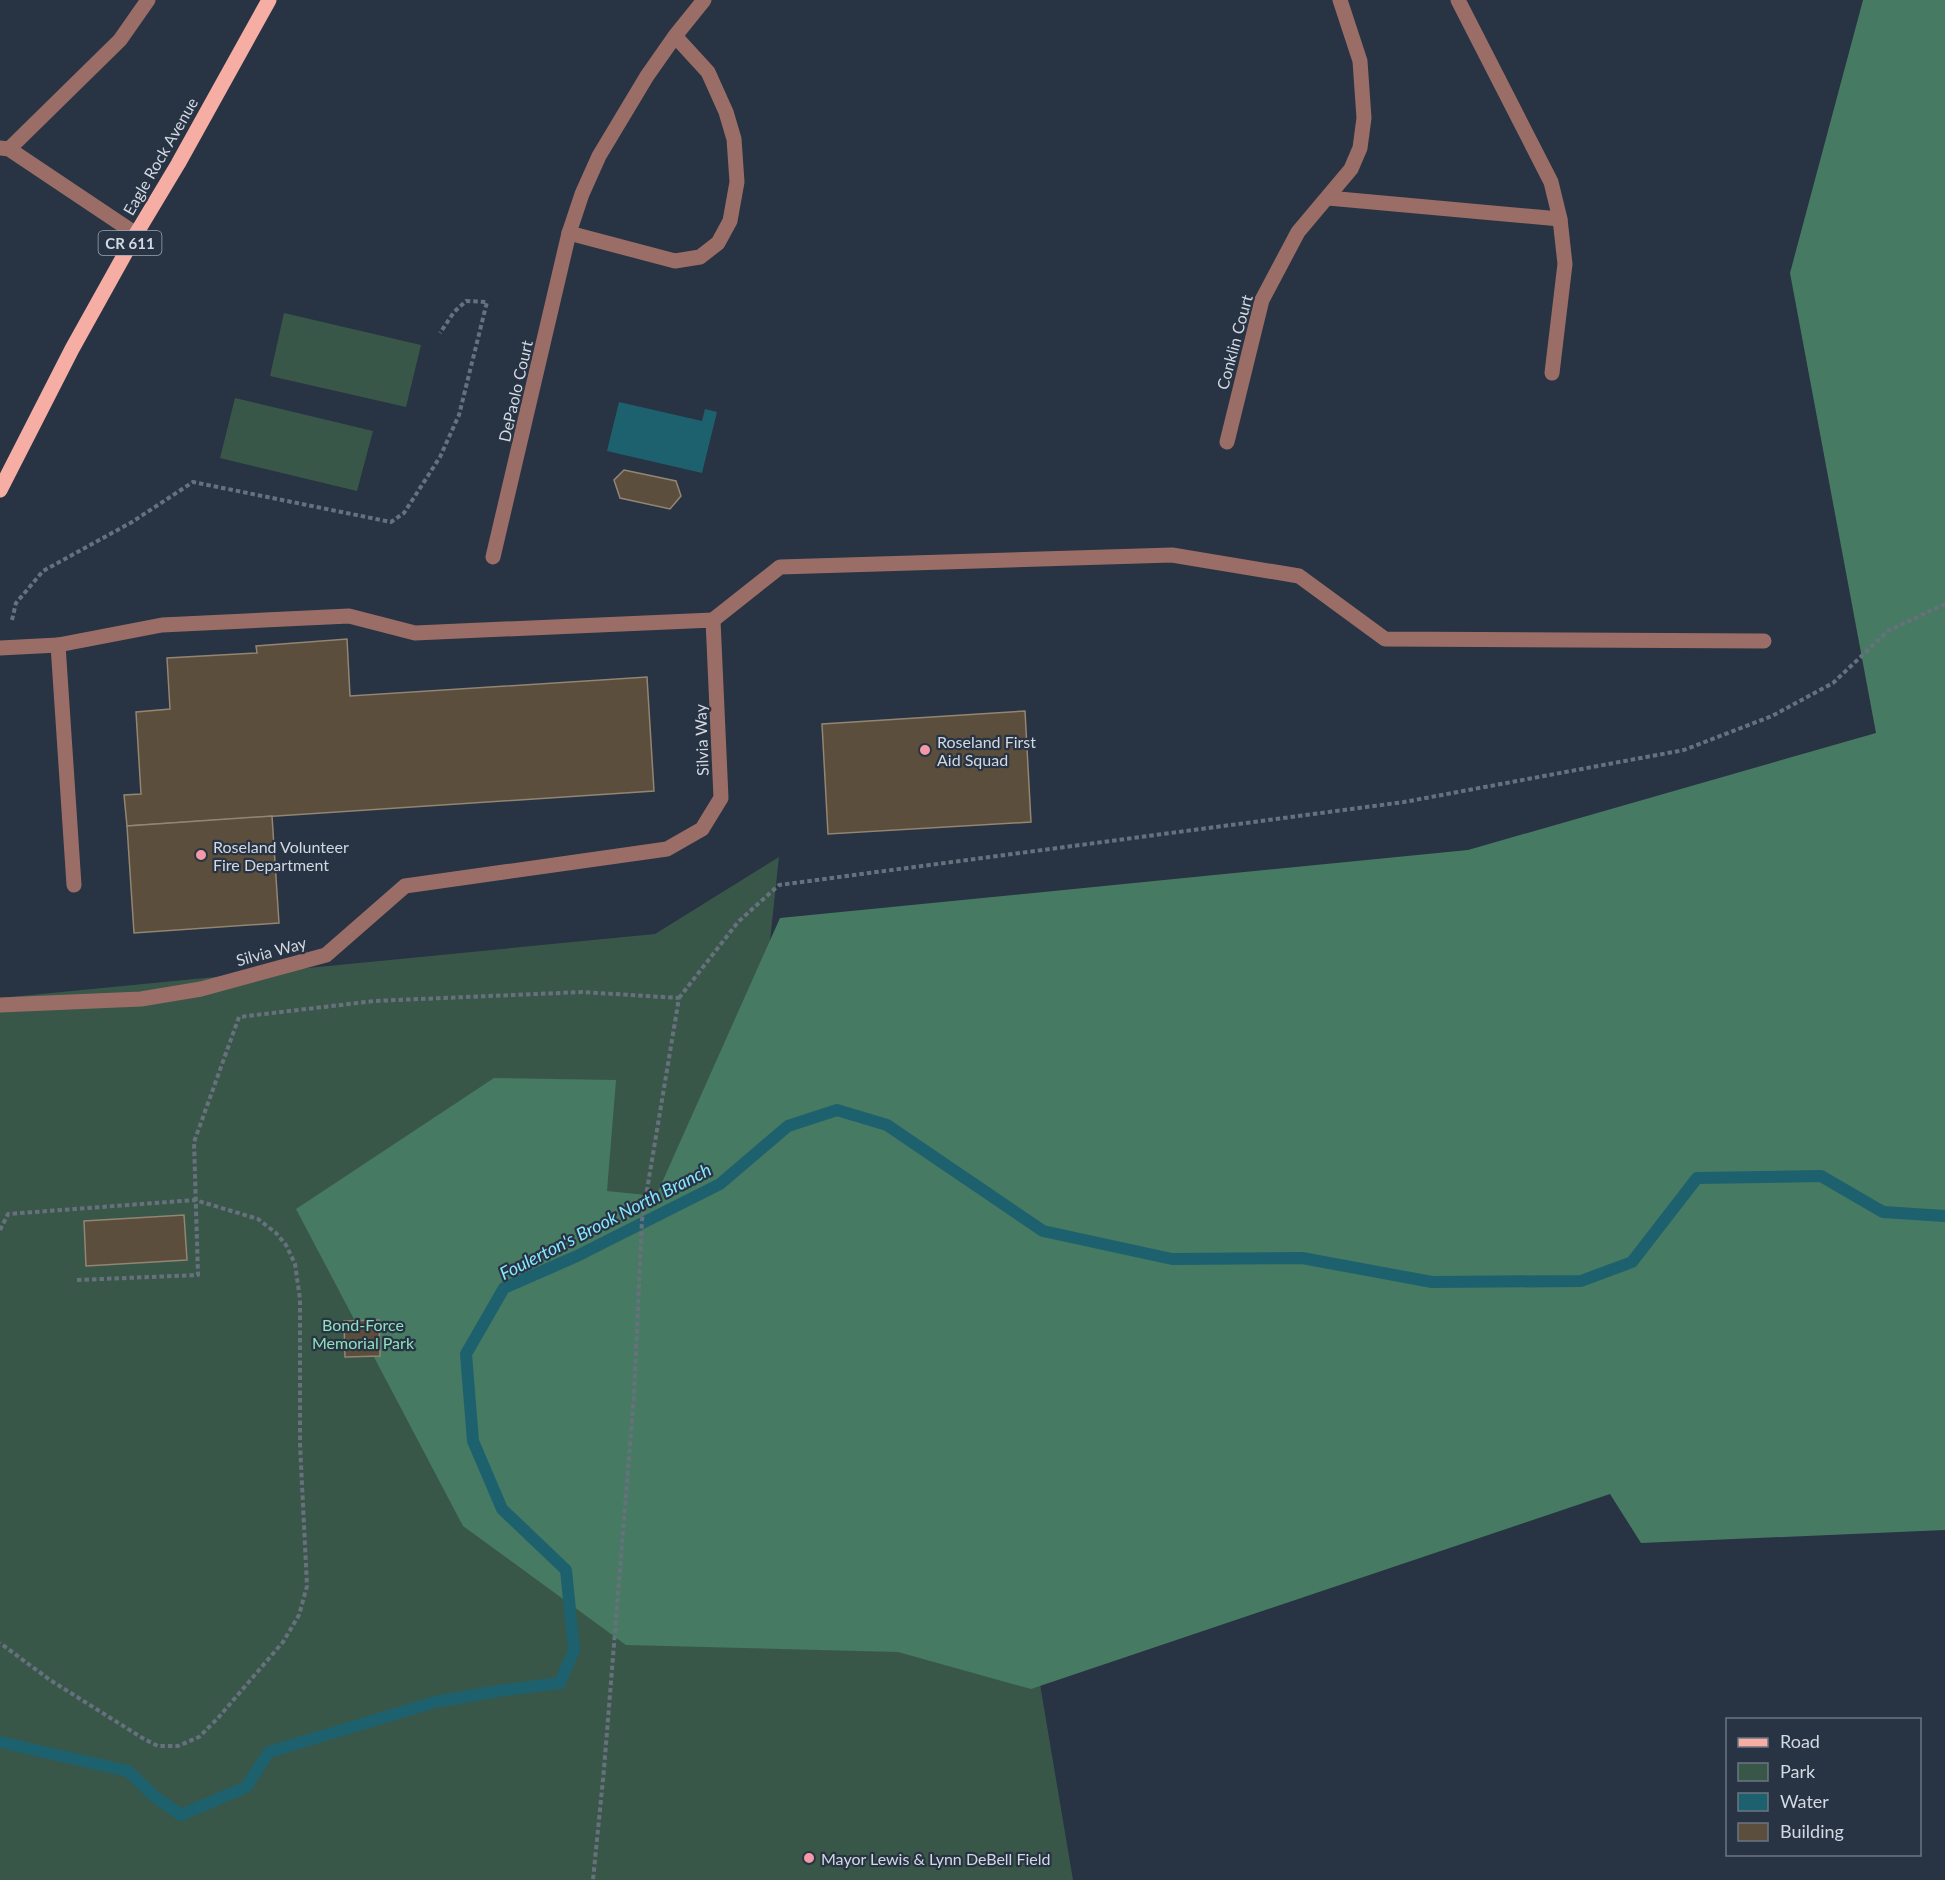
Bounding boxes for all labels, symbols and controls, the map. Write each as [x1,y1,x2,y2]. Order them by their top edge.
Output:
street label: Eagle Rock Avenue [119,94,201,218]
road number: CR 611 [98,231,162,255]
street label: Conklin Court [1212,292,1256,391]
street label: DePaolo Court [494,338,536,444]
street label: Silvia Way [690,703,712,776]
place label: Roseland First Aid Squad [937,732,1036,769]
marker: Roseland First Aid Squad [918,743,932,757]
place label: Roseland Volunteer Fire Department [213,837,349,874]
marker: Roseland Volunteer Fire Department [194,848,208,862]
street label: Silvia Way [234,932,309,969]
water label: Foulerton's Brook North Branch [495,1158,715,1284]
park label: Bond-Force Memorial Park [312,1315,415,1352]
legend [1726,1718,1921,1856]
text: Road [1780,1730,1820,1752]
text: Park [1780,1760,1816,1782]
text: Water [1780,1790,1829,1812]
text: Building [1780,1820,1844,1842]
place label: Mayor Lewis & Lynn DeBell Field [821,1849,1051,1868]
marker: Mayor Lewis & Lynn DeBell Field [802,1851,816,1865]

